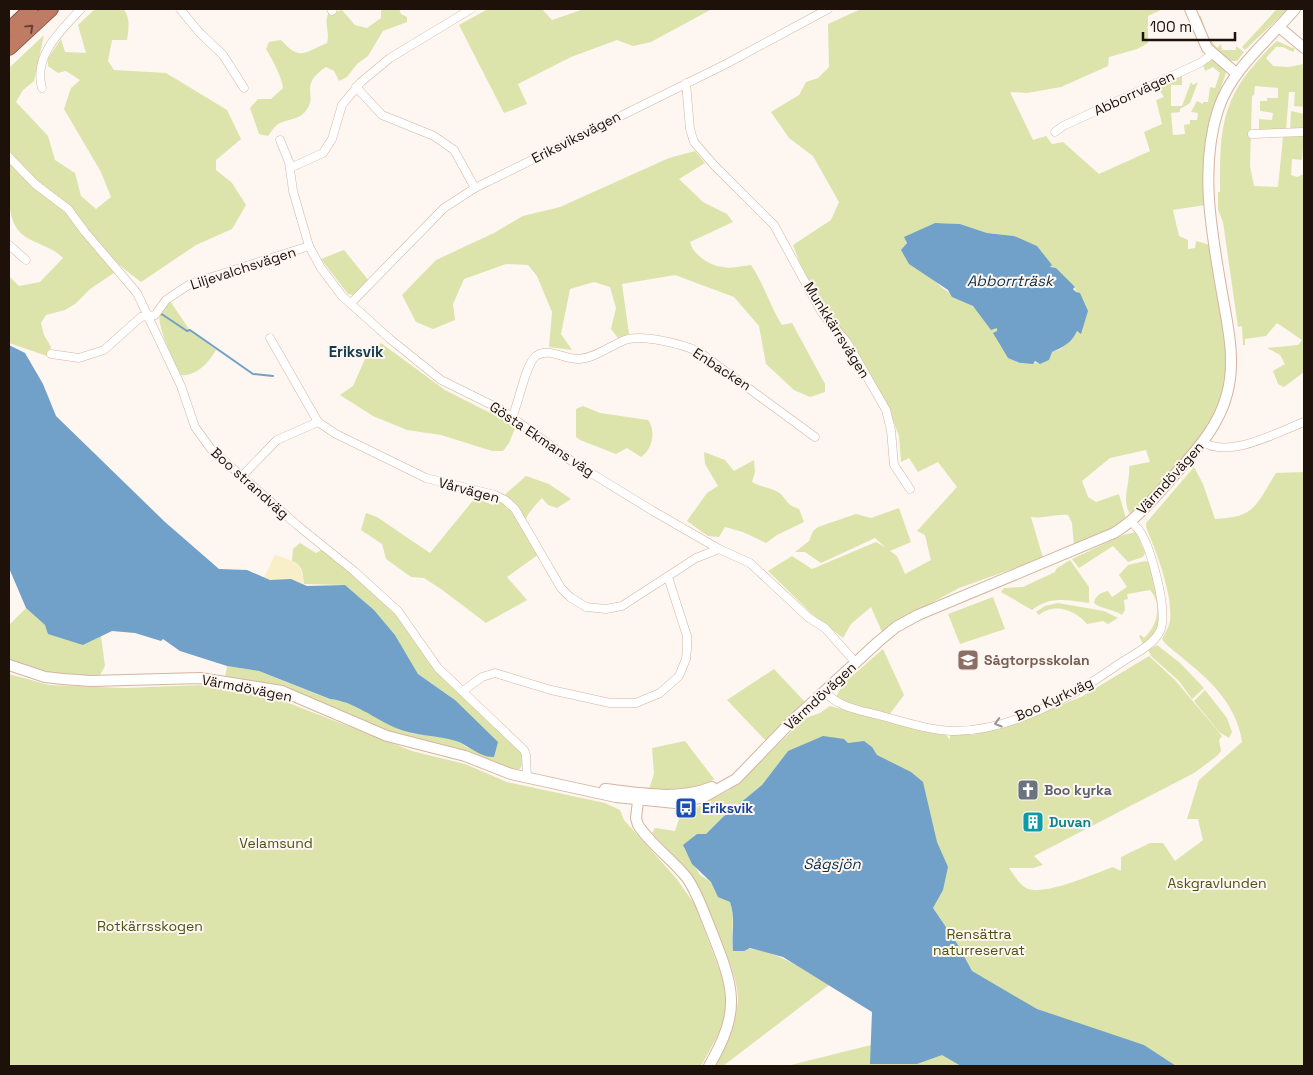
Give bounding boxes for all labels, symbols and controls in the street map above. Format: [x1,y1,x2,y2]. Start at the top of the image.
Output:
scale bar [1143,10,1236,42]
text: 100 m [1150,17,1192,36]
one-way arrow [24,25,33,34]
street label: Abborrvägen [1091,66,1177,120]
street label: Eriksviksvägen [528,107,624,167]
street label: Liljevalchsvägen [188,242,298,294]
water label: Abborrträsk [967,271,1055,290]
street label: Munkkärrsvägen [800,278,874,382]
district label: Eriksvik [329,342,384,361]
street label: Enbacken [690,344,754,394]
street label: Gösta Ekmans väg [486,397,598,481]
street label: Värmdövägen [1133,438,1207,518]
street label: Boo strandväg [207,443,293,523]
street label: Vårvägen [436,473,502,507]
school or university icon: Sågtorpsskolan [956,648,980,672]
place label: Sågtorpsskolan [984,651,1090,669]
street label: Värmdövägen [780,658,860,734]
street label: Värmdövägen [200,670,294,706]
street label: Boo Kyrkväg [1012,673,1096,725]
one-way arrow [995,718,1003,728]
church icon: Boo kyrka [1016,778,1040,802]
place label: Boo kyrka [1044,781,1112,799]
bus stop icon: Eriksvik [674,796,698,820]
place label: Eriksvik [702,799,753,817]
building icon: Duvan [1021,810,1045,834]
place label: Duvan [1049,813,1091,831]
park label: Velamsund [239,834,313,852]
water label: Sågsjön [803,854,861,873]
park label: Askgravlunden [1167,874,1267,892]
park label: Rotkärrsskogen [97,917,203,935]
park label: Rensättra naturreservat [933,925,1025,959]

